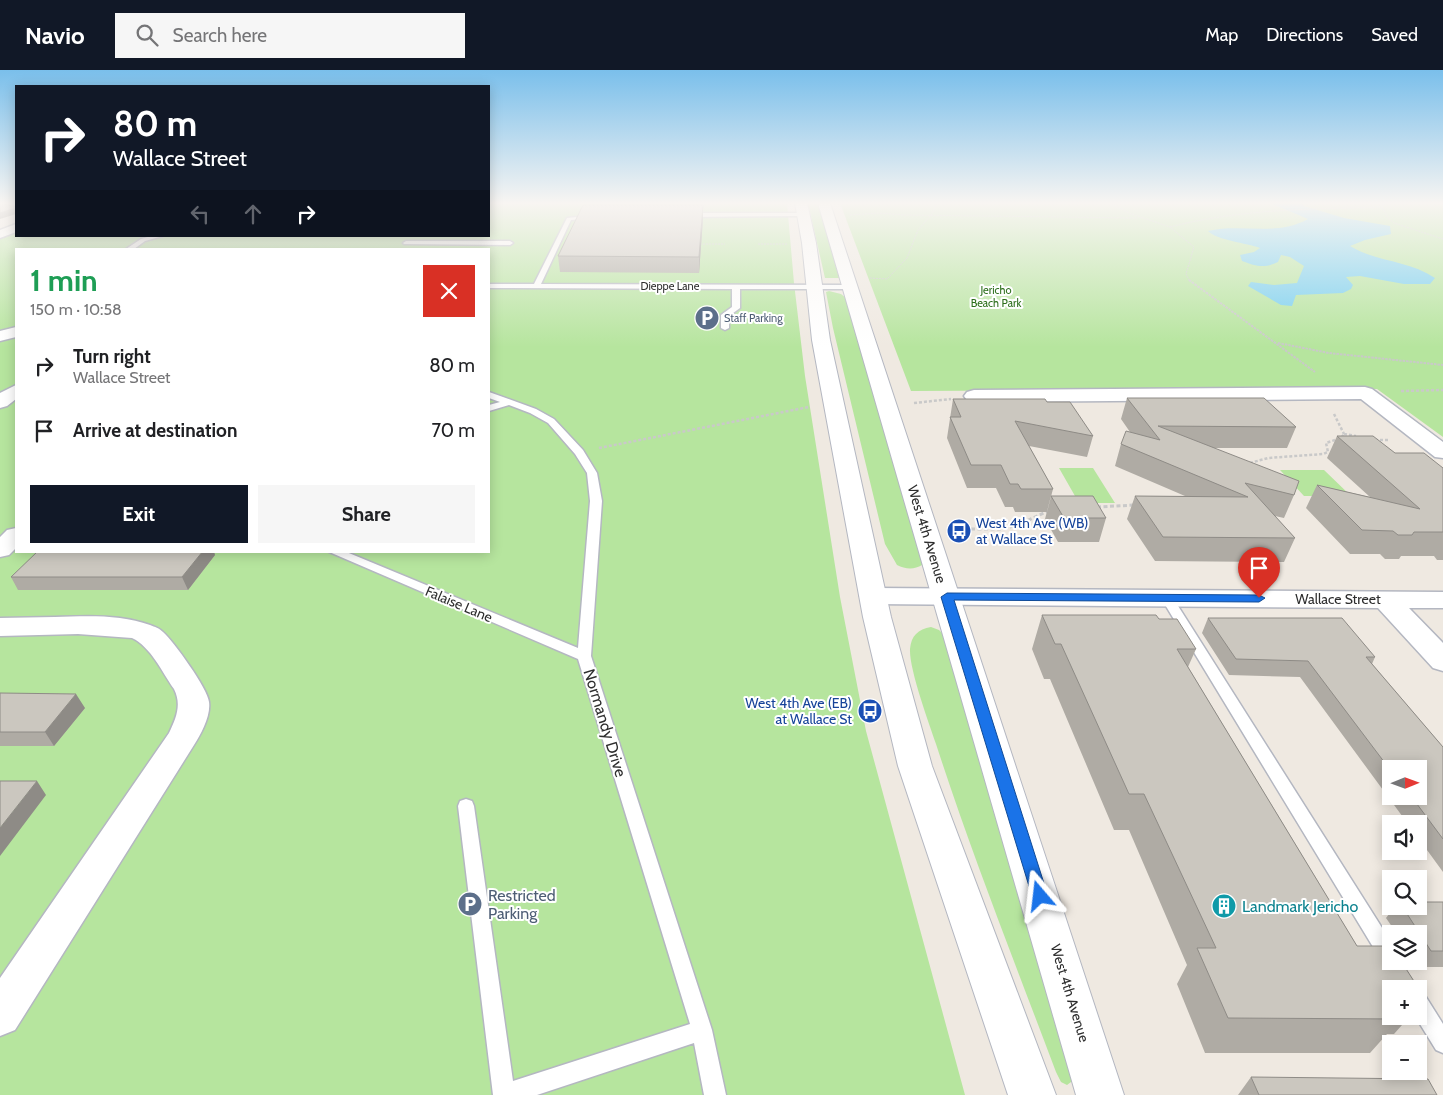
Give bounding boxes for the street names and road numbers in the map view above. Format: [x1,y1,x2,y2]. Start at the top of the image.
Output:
street label: Dieppe Lane [641,279,700,293]
street label: West 4th Avenue [904,483,950,585]
street label: Falaise Lane [423,582,495,626]
street label: Wallace Street [1295,590,1381,608]
street label: Normandy Drive [580,667,630,779]
street label: West 4th Avenue [1047,942,1093,1044]

